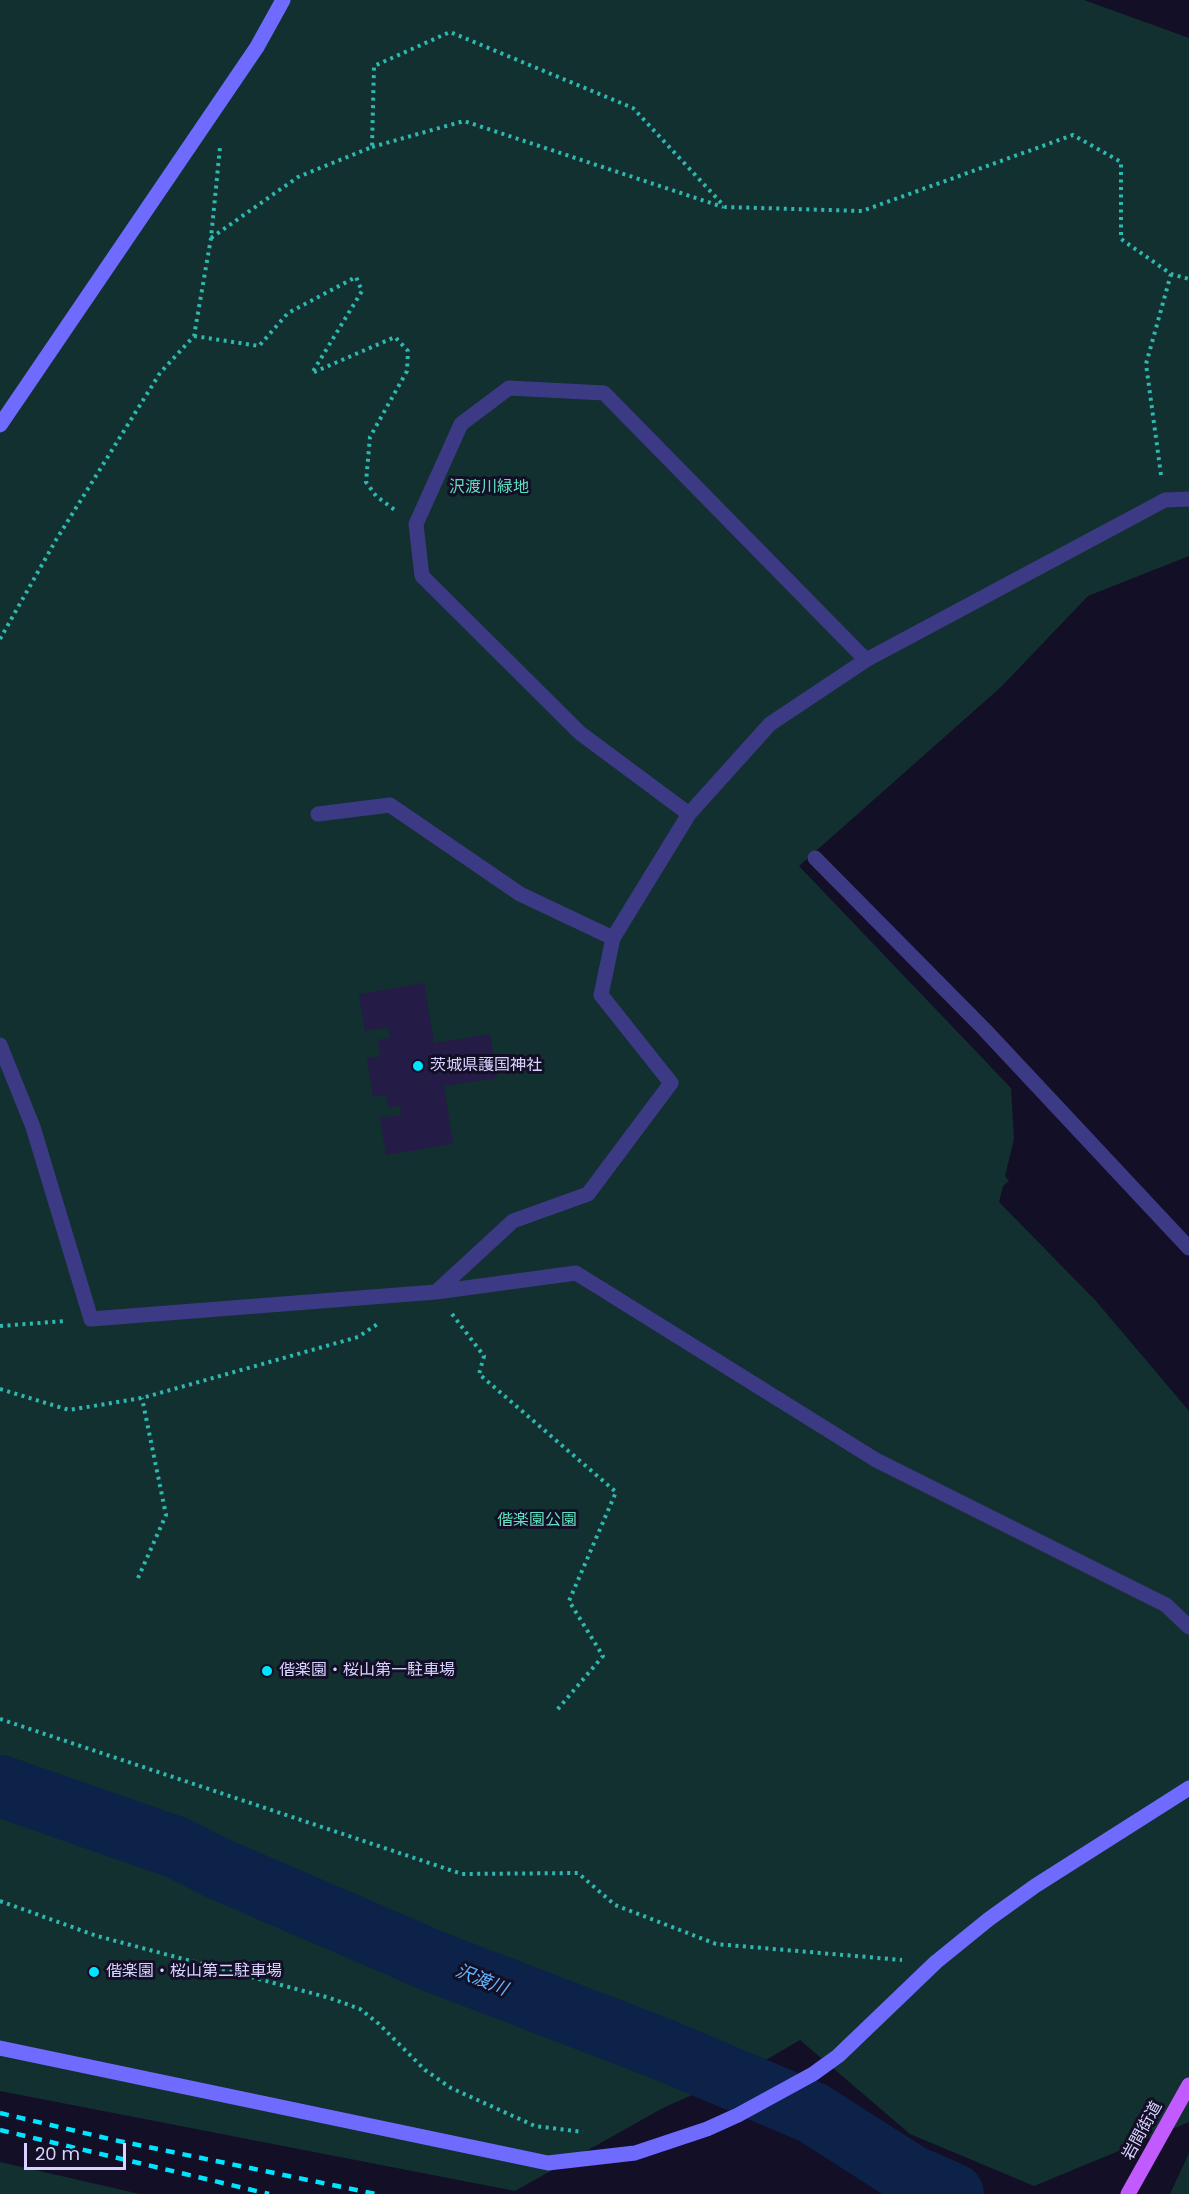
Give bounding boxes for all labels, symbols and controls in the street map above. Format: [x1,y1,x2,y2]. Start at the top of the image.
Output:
park label: 沢渡川緑地 [449,478,529,498]
place label: 茨城県護国神社 [430,1056,542,1076]
marker: 茨城県護国神社 [411,1059,425,1073]
park label: 偕楽園公園 [497,1511,577,1531]
place label: 偕楽園・桜山第一駐車場 [279,1661,455,1681]
marker: 偕楽園・桜山第一駐車場 [260,1664,274,1678]
water label: 沢渡川 [452,1961,510,2001]
place label: 偕楽園・桜山第二駐車場 [106,1962,282,1982]
marker: 偕楽園・桜山第二駐車場 [87,1965,101,1979]
street label: 岩間街道 [1119,2098,1167,2164]
scale bar [27,2131,129,2169]
text: 20 m [35,2141,80,2166]

